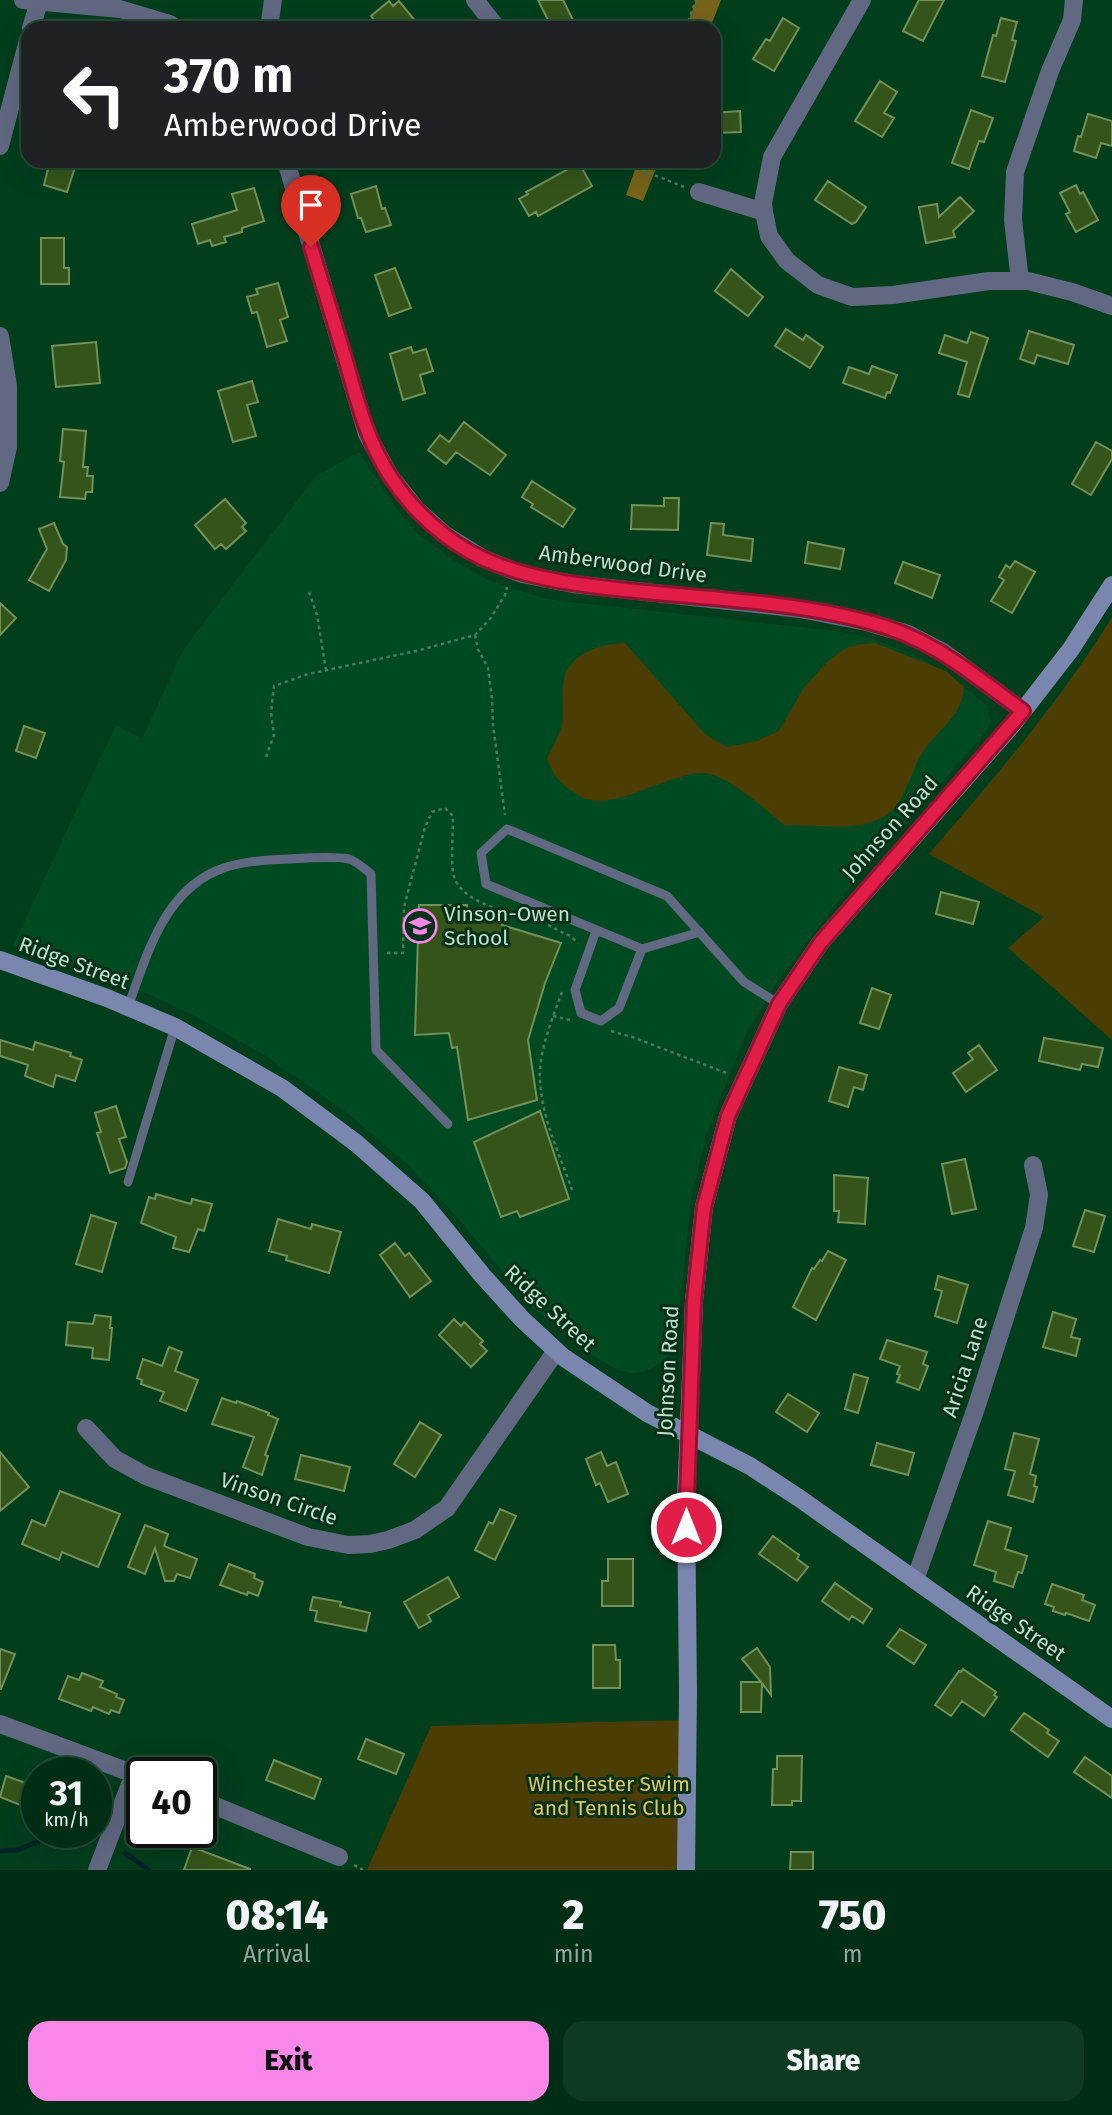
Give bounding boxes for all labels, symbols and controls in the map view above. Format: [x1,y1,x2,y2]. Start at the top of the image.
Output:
text: 370 m [164,46,293,105]
icon: left [49,49,140,140]
text: Amberwood Drive [164,106,422,144]
pin [281,175,341,247]
icon: arrive [292,186,330,224]
street label: Amberwood Drive [538,539,708,589]
street label: Johnson Road [836,770,944,886]
place label: Vinson-Owen School [444,901,570,951]
school or university icon: Vinson-Owen School [401,907,439,945]
street label: Ridge Street [15,931,133,995]
street label: Ridge Street [499,1259,601,1357]
street label: Johnson Road [652,1305,684,1437]
street label: Aricia Lane [936,1313,994,1421]
street label: Vinson Circle [217,1467,341,1531]
position arrow [649,1490,723,1564]
street label: Ridge Street [961,1579,1071,1667]
speed limit sign: 40 [126,1757,217,1848]
park label: Winchester Swim and Tennis Club [528,1771,690,1821]
text: 31 [50,1772,83,1814]
text: km/h [44,1809,89,1831]
text: 08:14 [226,1890,328,1940]
text: 2 [563,1890,585,1940]
text: 750 [819,1890,886,1940]
text: Arrival [243,1940,311,1968]
text: min [554,1940,593,1968]
text: m [843,1940,863,1968]
button: Exit [28,2021,549,2101]
button: Share [563,2021,1084,2101]

